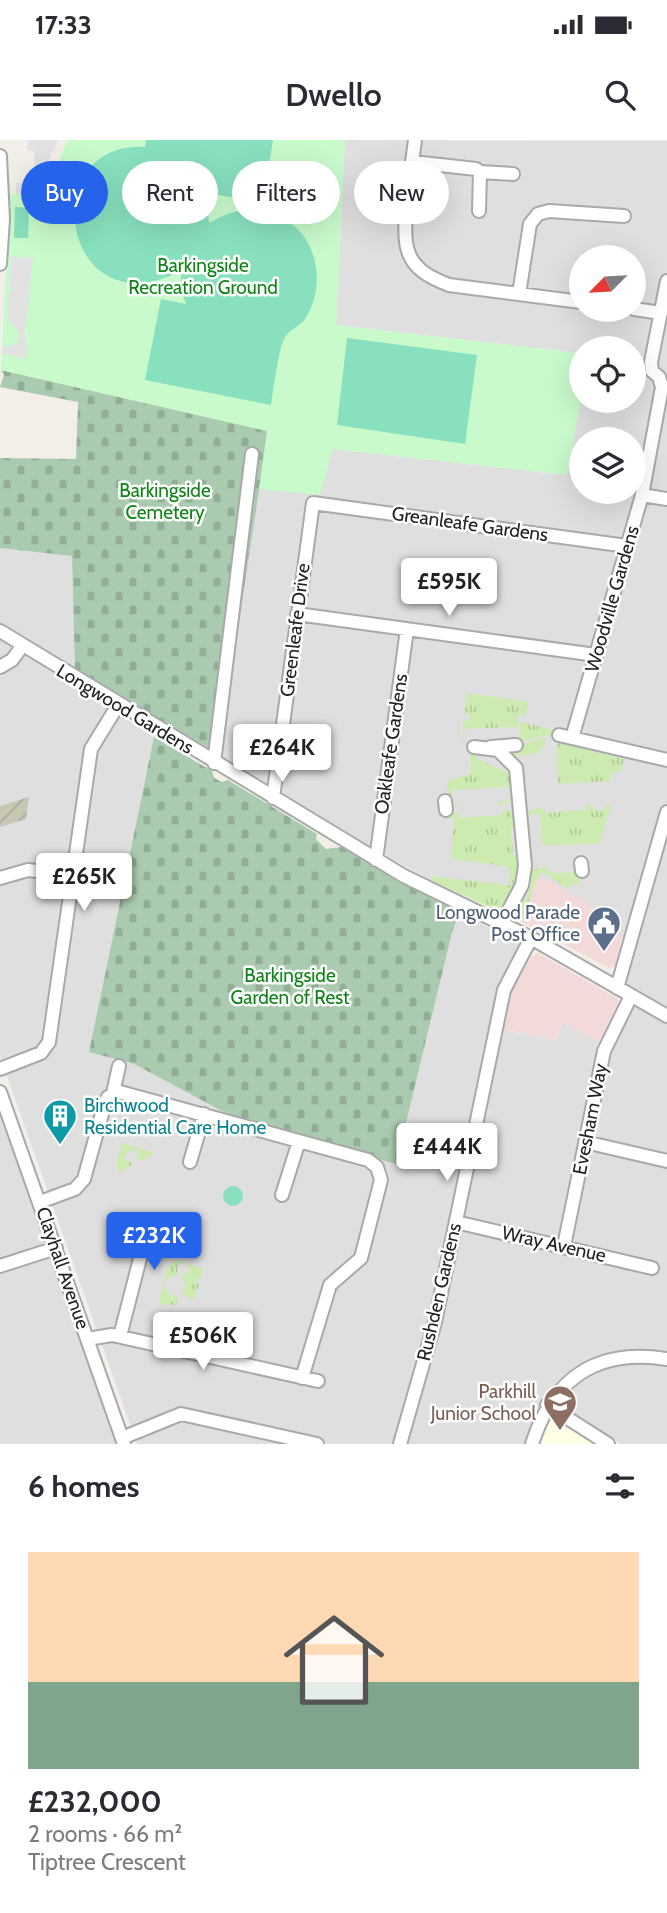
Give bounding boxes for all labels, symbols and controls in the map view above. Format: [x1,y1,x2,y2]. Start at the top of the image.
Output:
text: 17:33 [35,9,92,41]
text: Dwello [285,75,382,114]
icon: menu [28,76,66,114]
icon: search [601,76,639,114]
chip: Buy [21,161,108,224]
chip: Rent [122,161,218,224]
chip: Filters [232,161,340,224]
chip: New [354,161,449,224]
north arrow [569,245,646,322]
map controls [569,245,646,504]
park label: Barkingside Recreation Ground [128,254,278,299]
button: locate [569,336,646,413]
button: layers [569,427,646,504]
park label: Barkingside Cemetery [119,479,211,524]
street label: Greanleafe Gardens [390,502,550,546]
street label: Woodville Gardens [580,523,644,675]
pin: £595K [400,559,498,618]
street label: Greenleafe Drive [275,562,315,698]
text: £595K [417,567,481,595]
street label: Longwood Gardens [52,659,198,759]
street label: Oakleafe Gardens [370,672,412,816]
pin: £264K [233,724,331,784]
text: £264K [249,733,315,761]
pin: £265K [35,854,133,913]
text: £265K [52,862,116,890]
place label: Longwood Parade Post Office [436,901,580,946]
public building icon: Longwood Parade Post Office [585,904,623,953]
park label: Barkingside Garden of Rest [231,964,350,1009]
street label: Evesham Way [568,1061,612,1177]
place label: Birchwood Residential Care Home [84,1094,267,1139]
building icon: Birchwood Residential Care Home [41,1097,79,1146]
pin: £444K [398,1124,496,1183]
text: £444K [412,1132,482,1160]
street label: Clayhall Avenue [31,1204,95,1332]
pin: £232K [105,1212,203,1272]
text: £232K [122,1221,186,1249]
street label: Rushden Gardens [412,1221,466,1363]
street label: Wray Avenue [500,1221,609,1267]
pin: £506K [154,1312,252,1372]
text: £506K [169,1321,237,1349]
place label: Parkhill Junior School [430,1380,537,1425]
school or university icon: Parkhill Junior School [541,1383,579,1432]
icon: filters [601,1467,639,1505]
text: 6 homes [28,1468,139,1505]
icon: home [271,1597,397,1723]
text: £232,000 [28,1783,162,1820]
text: 2 rooms · 66 m² [28,1820,182,1848]
text: Tiptree Crescent [28,1848,186,1876]

